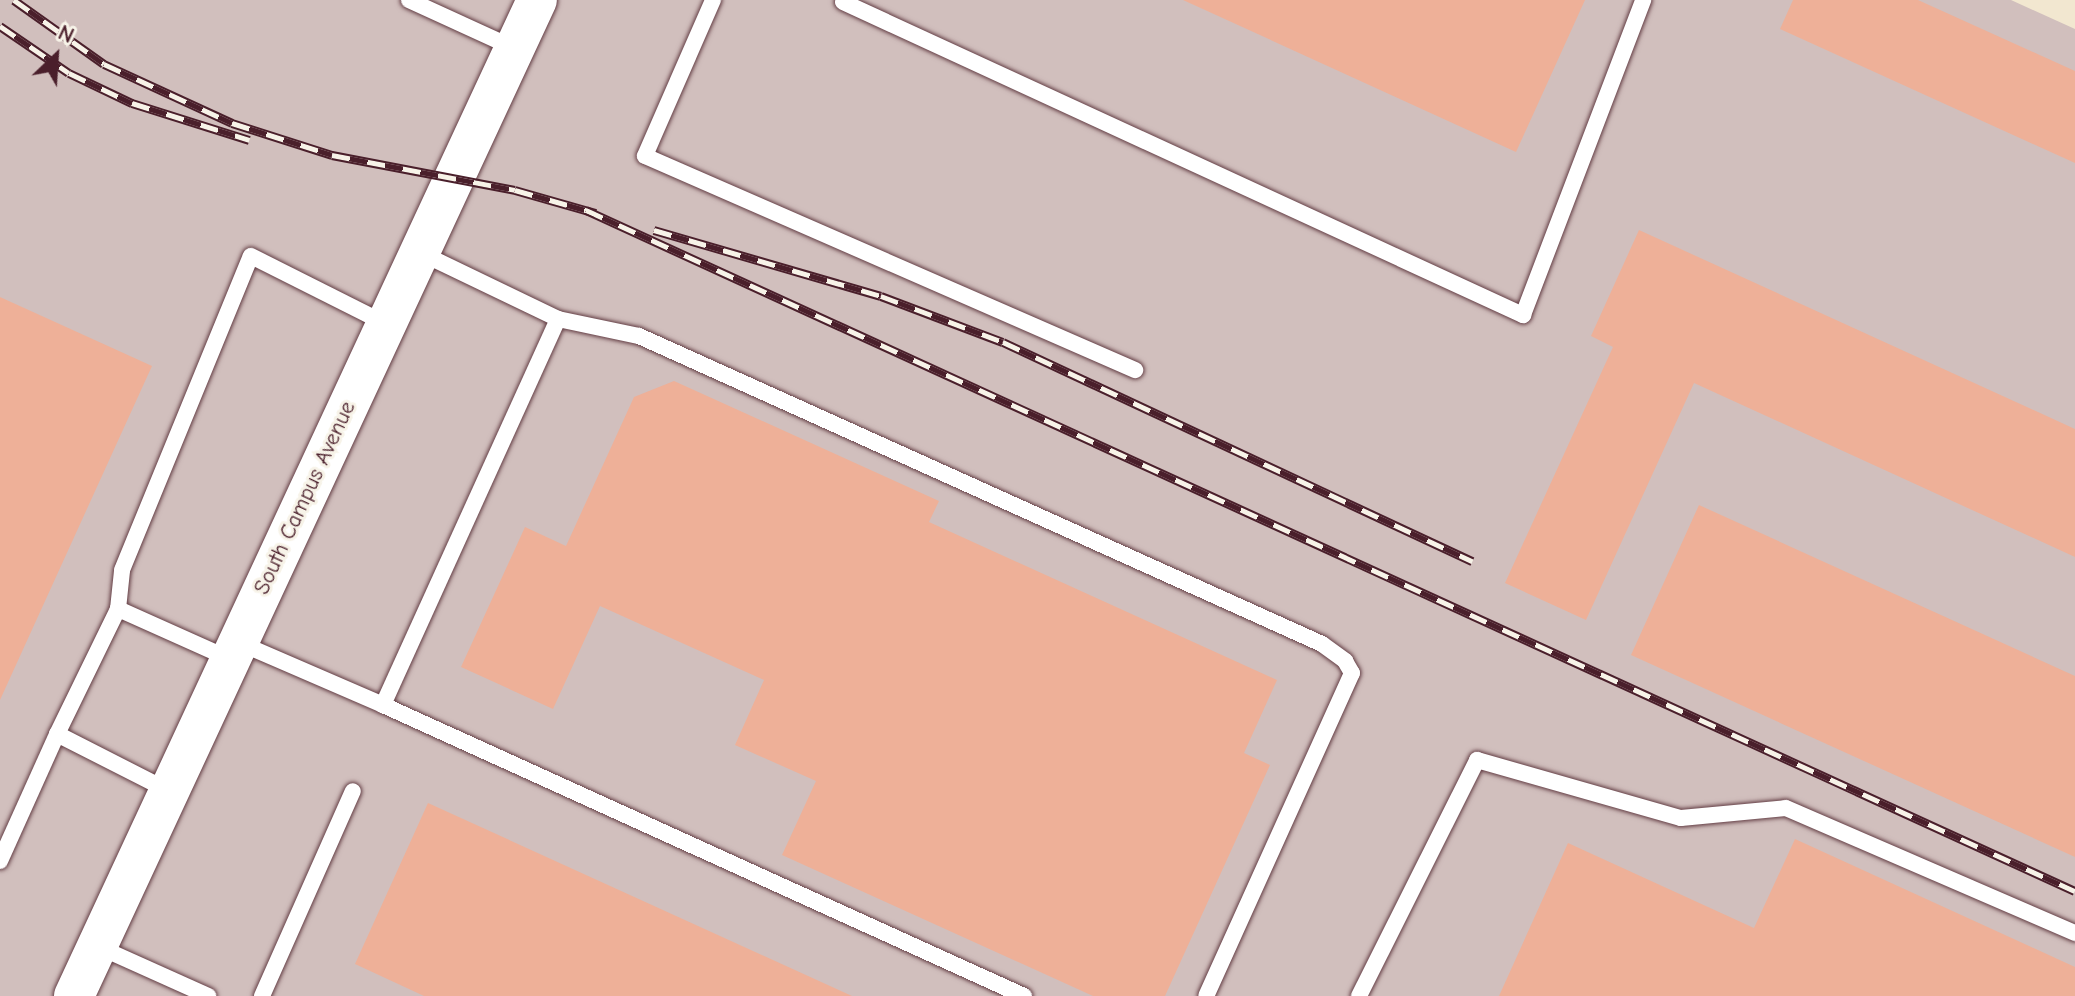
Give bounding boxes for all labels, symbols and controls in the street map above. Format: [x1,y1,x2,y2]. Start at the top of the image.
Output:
north arrow [16,16,96,96]
text: N [54,19,78,49]
street label: South Campus Avenue [249,397,361,599]

